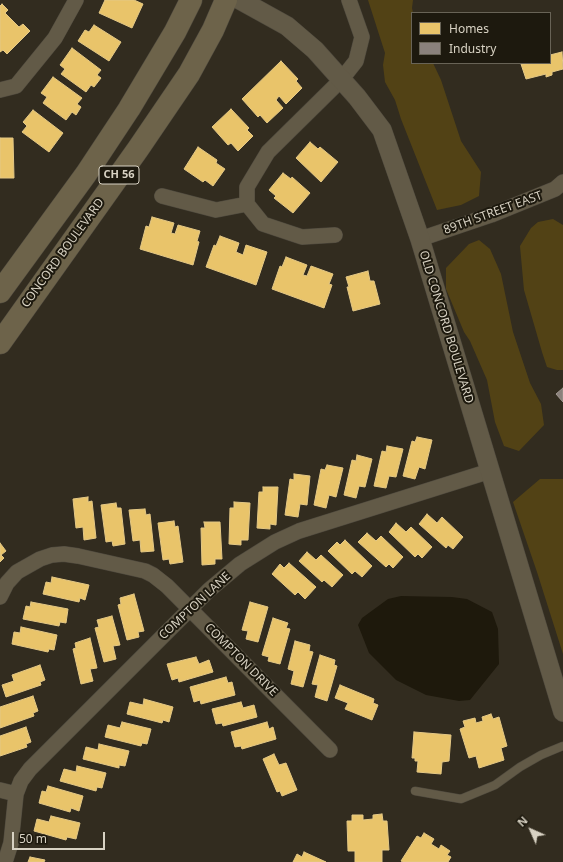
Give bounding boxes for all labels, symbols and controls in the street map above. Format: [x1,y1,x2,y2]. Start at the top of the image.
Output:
legend [411,12,551,64]
text: Homes [449,20,489,37]
text: Industry [449,40,496,57]
road number: CH 56 [99,166,139,184]
street label: 89TH STREET EAST [442,188,544,238]
street label: CONCORD BOULEVARD [19,196,107,310]
street label: OLD CONCORD BOULEVARD [416,249,476,405]
street label: COMPTON LANE [156,569,234,643]
street label: COMPTON DRIVE [202,621,280,699]
north arrow [511,810,551,850]
text: N [514,813,531,830]
scale bar [14,824,107,850]
text: 50 m [19,830,47,847]

